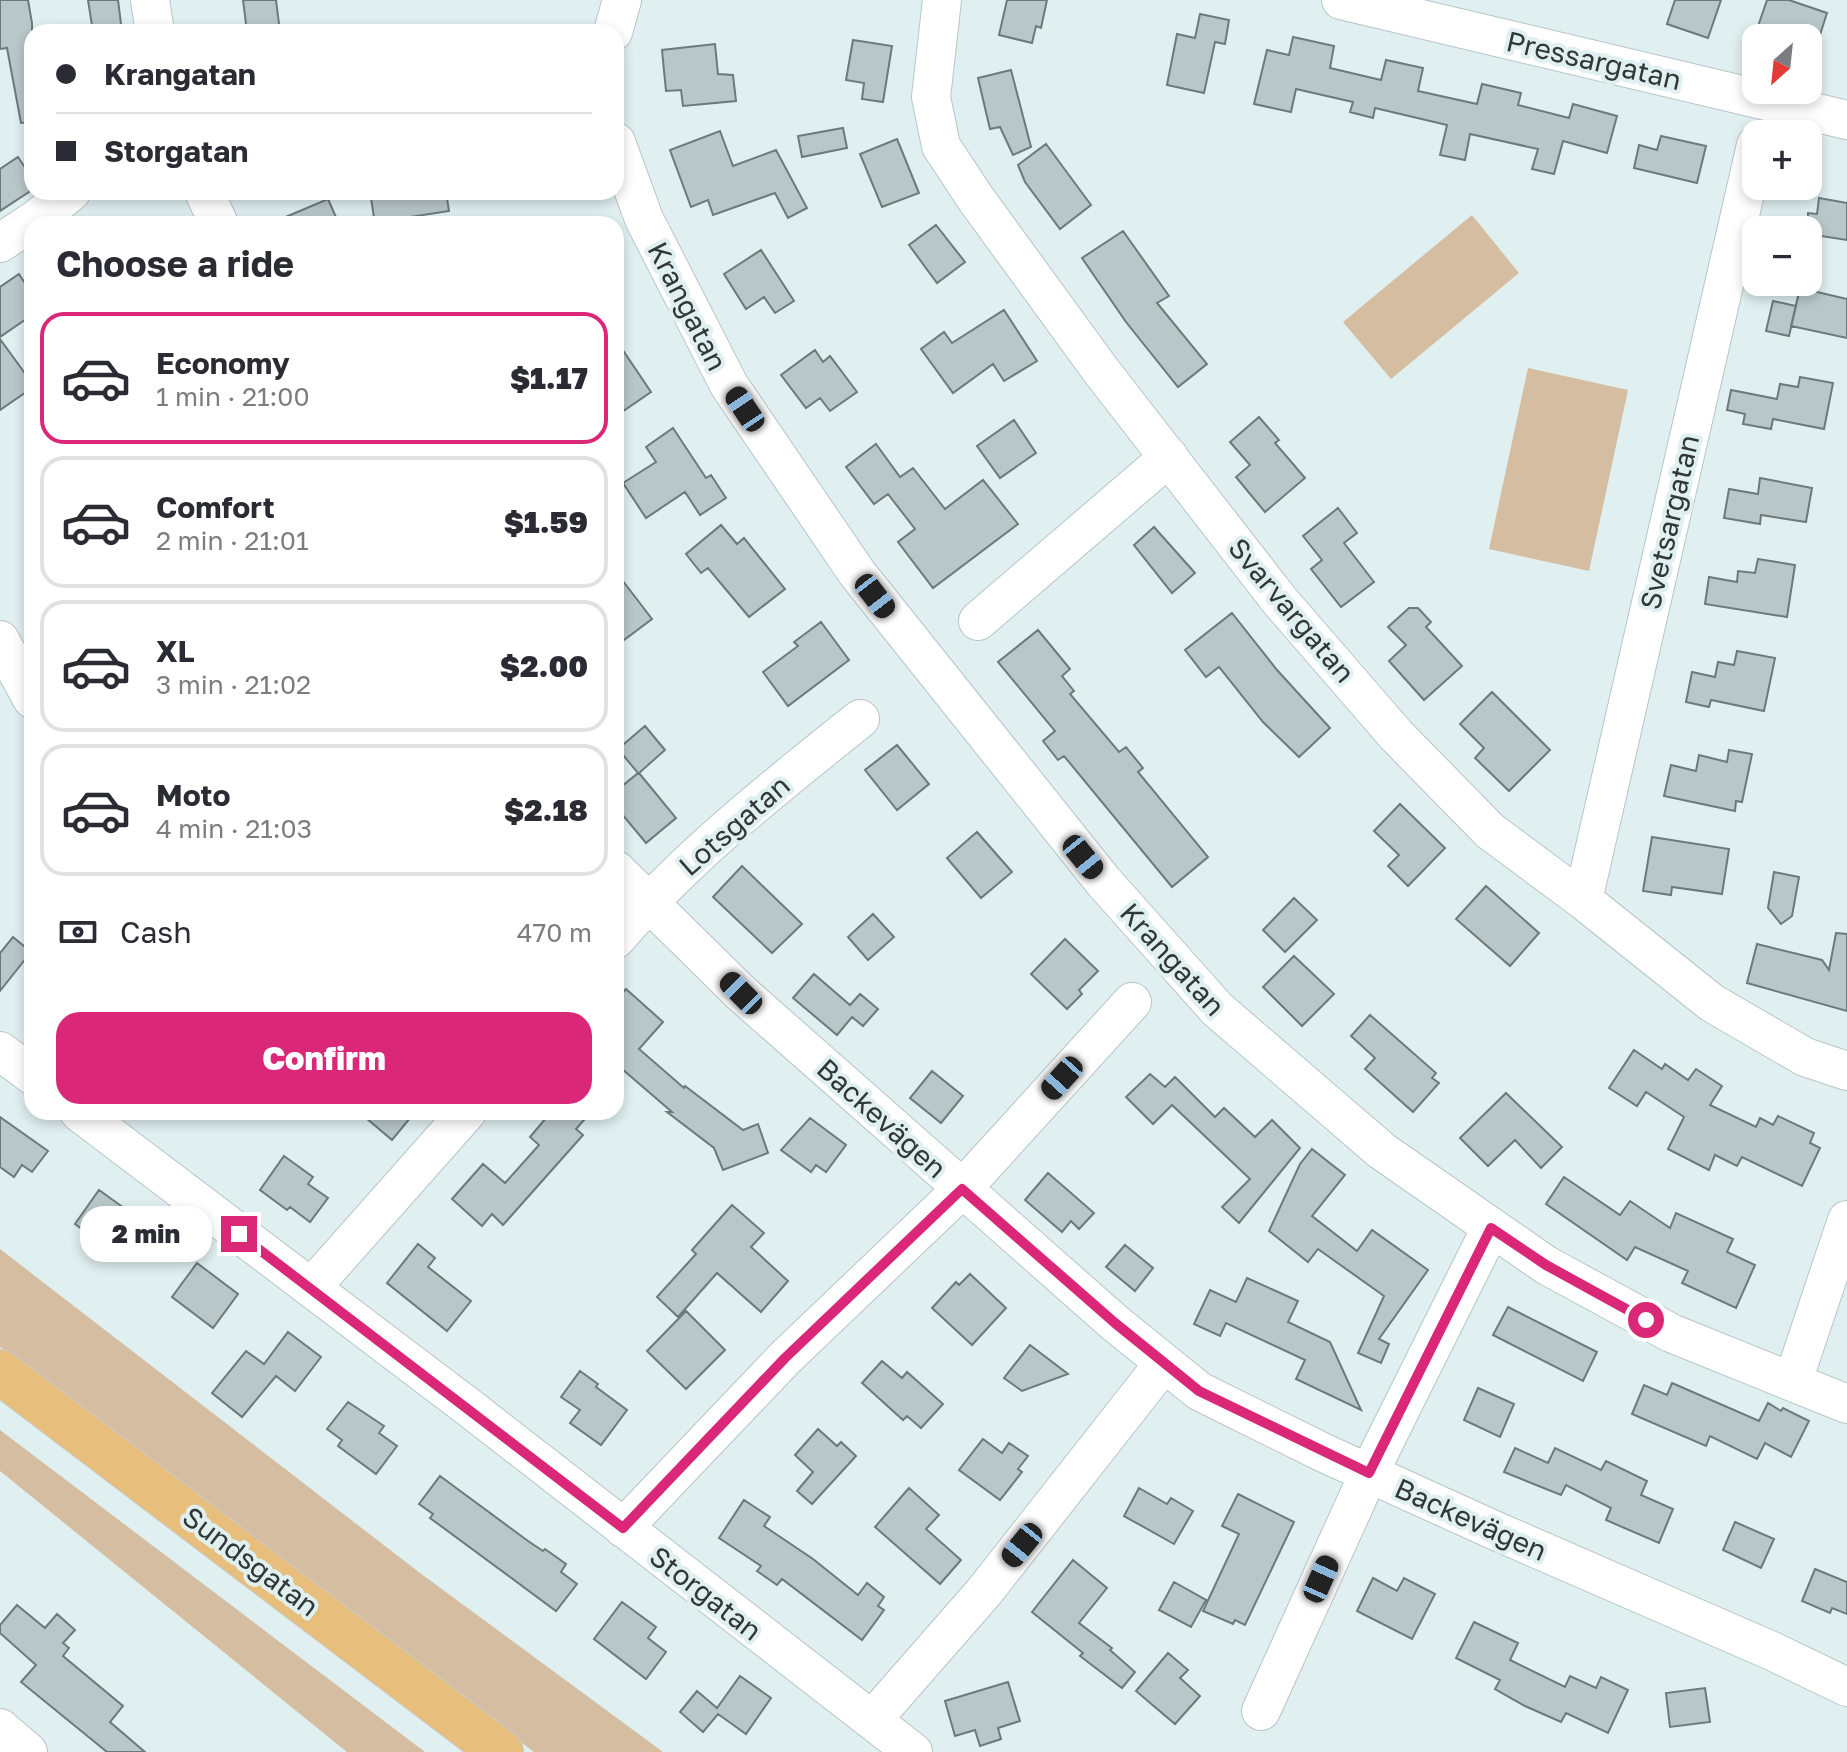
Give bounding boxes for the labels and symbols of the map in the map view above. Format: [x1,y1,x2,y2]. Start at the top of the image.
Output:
street label: Pressargatan [1503,24,1685,96]
north arrow [1742,24,1822,104]
street label: Krangatan [642,236,734,376]
car [722,382,768,436]
street label: Svetsargatan [1633,431,1705,613]
street label: Svarvargatan [1222,531,1362,689]
car [851,570,899,622]
street label: Lotsgatan [672,768,796,882]
car [1059,831,1107,883]
street label: Krangatan [1114,896,1232,1022]
car [716,968,766,1018]
street label: Backevägen [811,1051,953,1185]
car [1037,1052,1087,1104]
callout: 2 min [79,1206,211,1262]
route end [221,1216,257,1252]
route start [1628,1302,1664,1338]
street label: Backevägen [1390,1471,1552,1567]
street label: Sundsgatan [177,1499,325,1623]
car [998,1519,1046,1571]
street label: Storgatan [643,1539,769,1647]
car [1300,1552,1342,1606]

